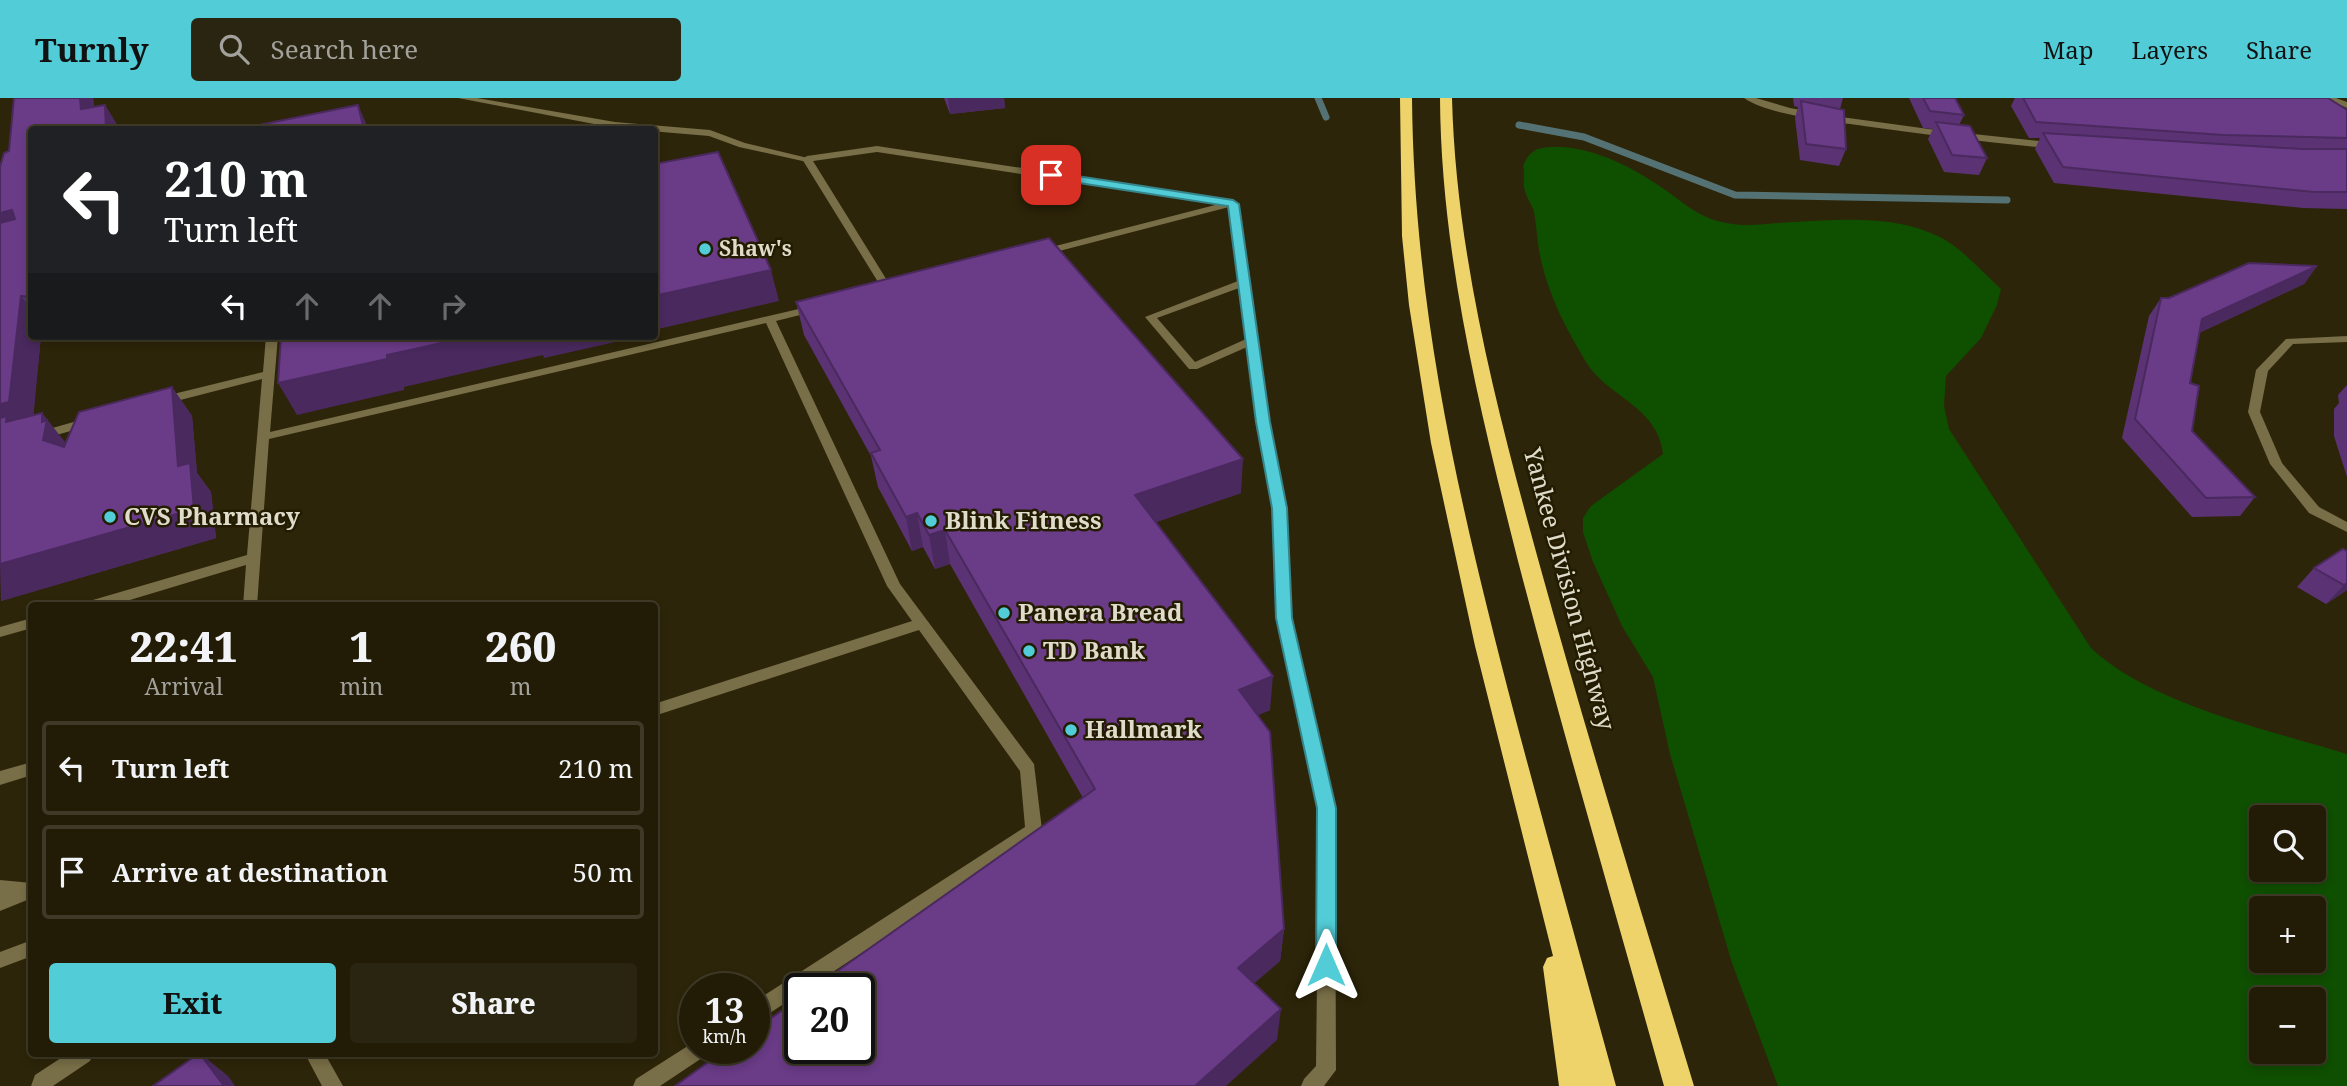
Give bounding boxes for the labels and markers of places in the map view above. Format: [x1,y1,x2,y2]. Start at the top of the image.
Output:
pin [1021,145,1081,205]
place label: Shaw's [719,234,792,262]
marker: Shaw's [697,241,713,257]
place label: CVS Pharmacy [124,499,300,532]
place label: Blink Fitness [945,503,1101,536]
marker: CVS Pharmacy [102,509,118,525]
marker: Blink Fitness [923,513,939,529]
place label: Panera Bread [1018,595,1183,628]
marker: Panera Bread [996,605,1012,621]
place label: TD Bank [1043,633,1146,666]
marker: TD Bank [1021,643,1037,659]
place label: Hallmark [1085,712,1203,745]
marker: Hallmark [1063,722,1079,738]

